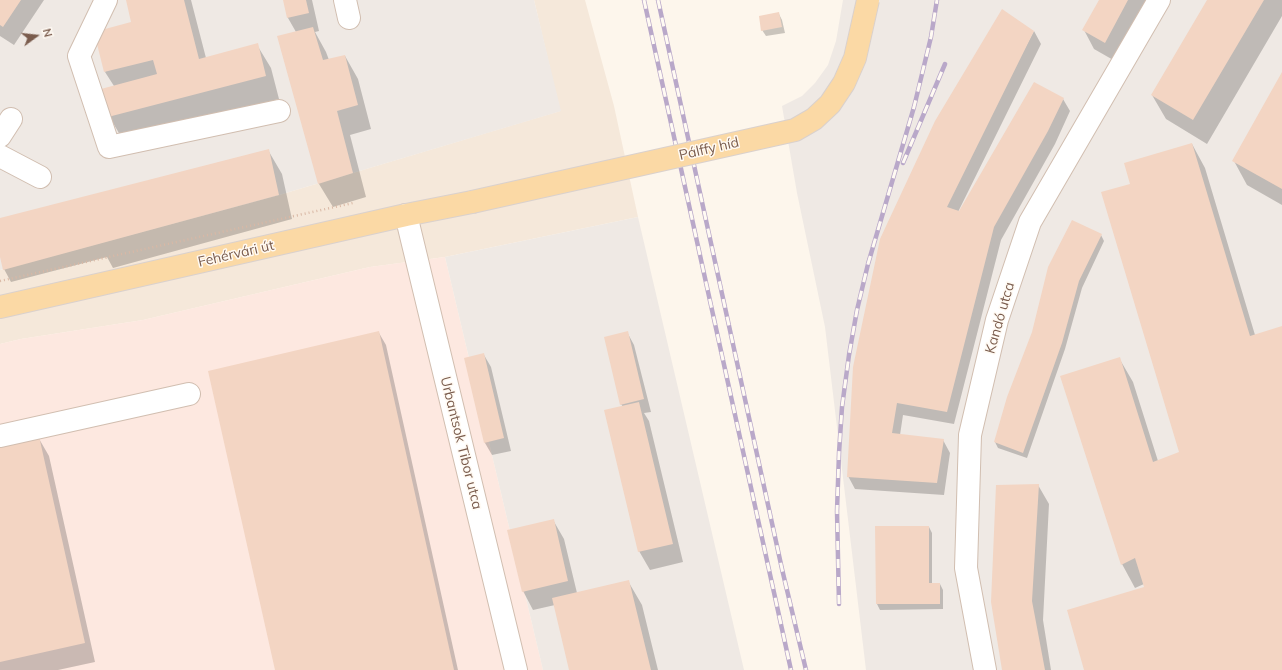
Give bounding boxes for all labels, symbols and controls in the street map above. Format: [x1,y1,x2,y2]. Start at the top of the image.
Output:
north arrow [16,16,56,56]
text: N [40,27,55,39]
street label: Pálffy híd [677,134,741,164]
street label: Fehérvári út [196,237,276,271]
street label: Kandó utca [982,280,1018,356]
street label: Urbantsok Tibor utca [436,375,486,511]

